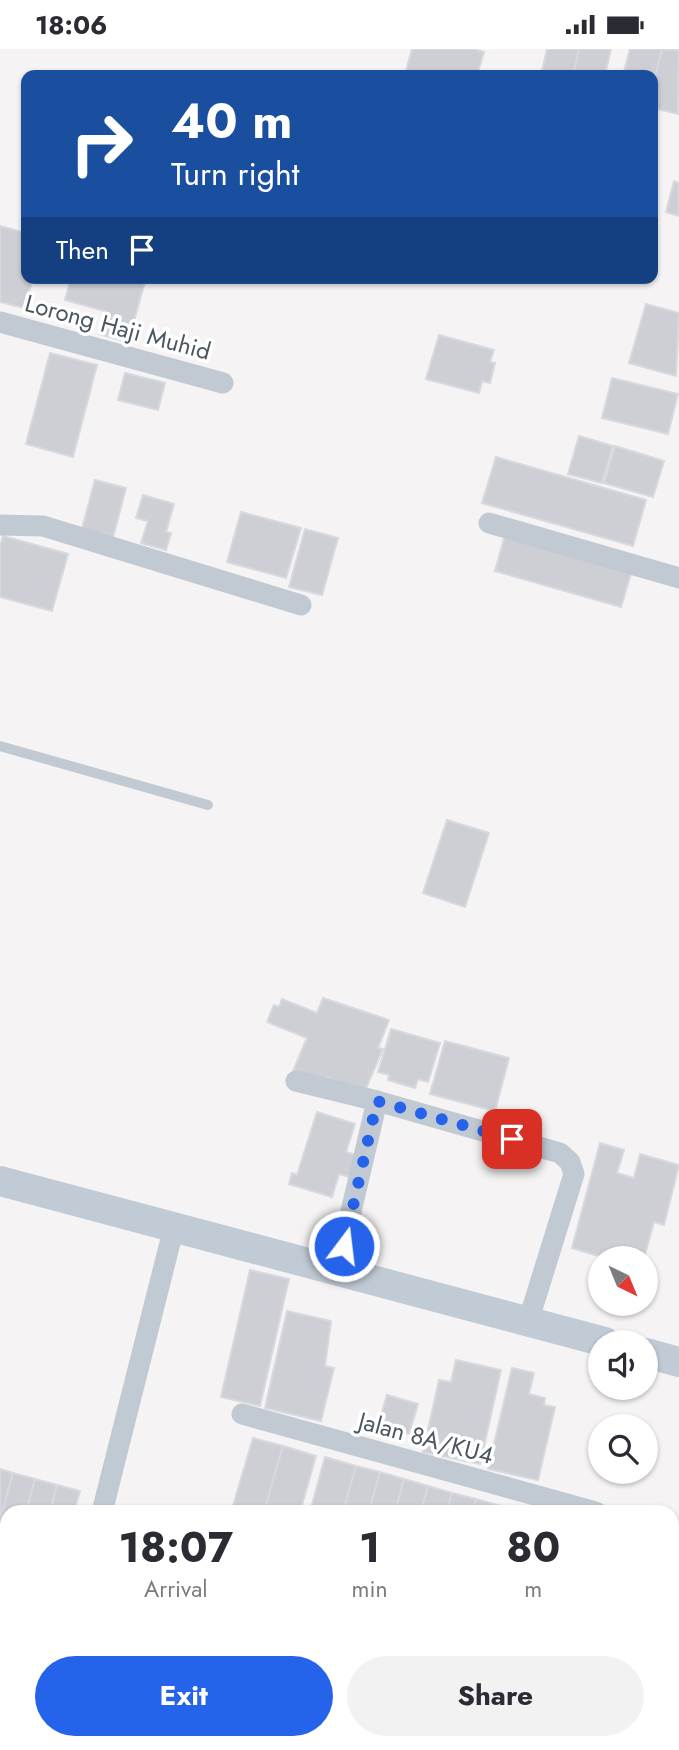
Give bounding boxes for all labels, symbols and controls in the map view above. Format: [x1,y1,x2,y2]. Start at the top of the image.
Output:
text: 18:06 [35,6,108,44]
text: 40 m [171,86,293,156]
icon: right [56,98,147,189]
text: Turn right [171,151,300,197]
text: Then [56,231,109,269]
icon: arrive [123,231,161,269]
street label: Lorong Haji Muhid [21,285,215,369]
pin [482,1109,542,1169]
icon: arrive [493,1120,531,1158]
position arrow [307,1209,381,1283]
north arrow [588,1246,658,1316]
map controls [588,1246,658,1484]
button: sound [588,1330,658,1400]
street label: Jalan 8A/KU4 [352,1402,497,1473]
button: search [588,1414,658,1484]
text: 18:07 [119,1517,233,1578]
text: 1 [359,1517,380,1578]
text: 80 [506,1517,560,1578]
text: Arrival [144,1572,208,1606]
text: min [352,1572,388,1606]
text: m [524,1572,542,1606]
button: Exit [35,1656,333,1736]
button: Share [347,1656,644,1736]

